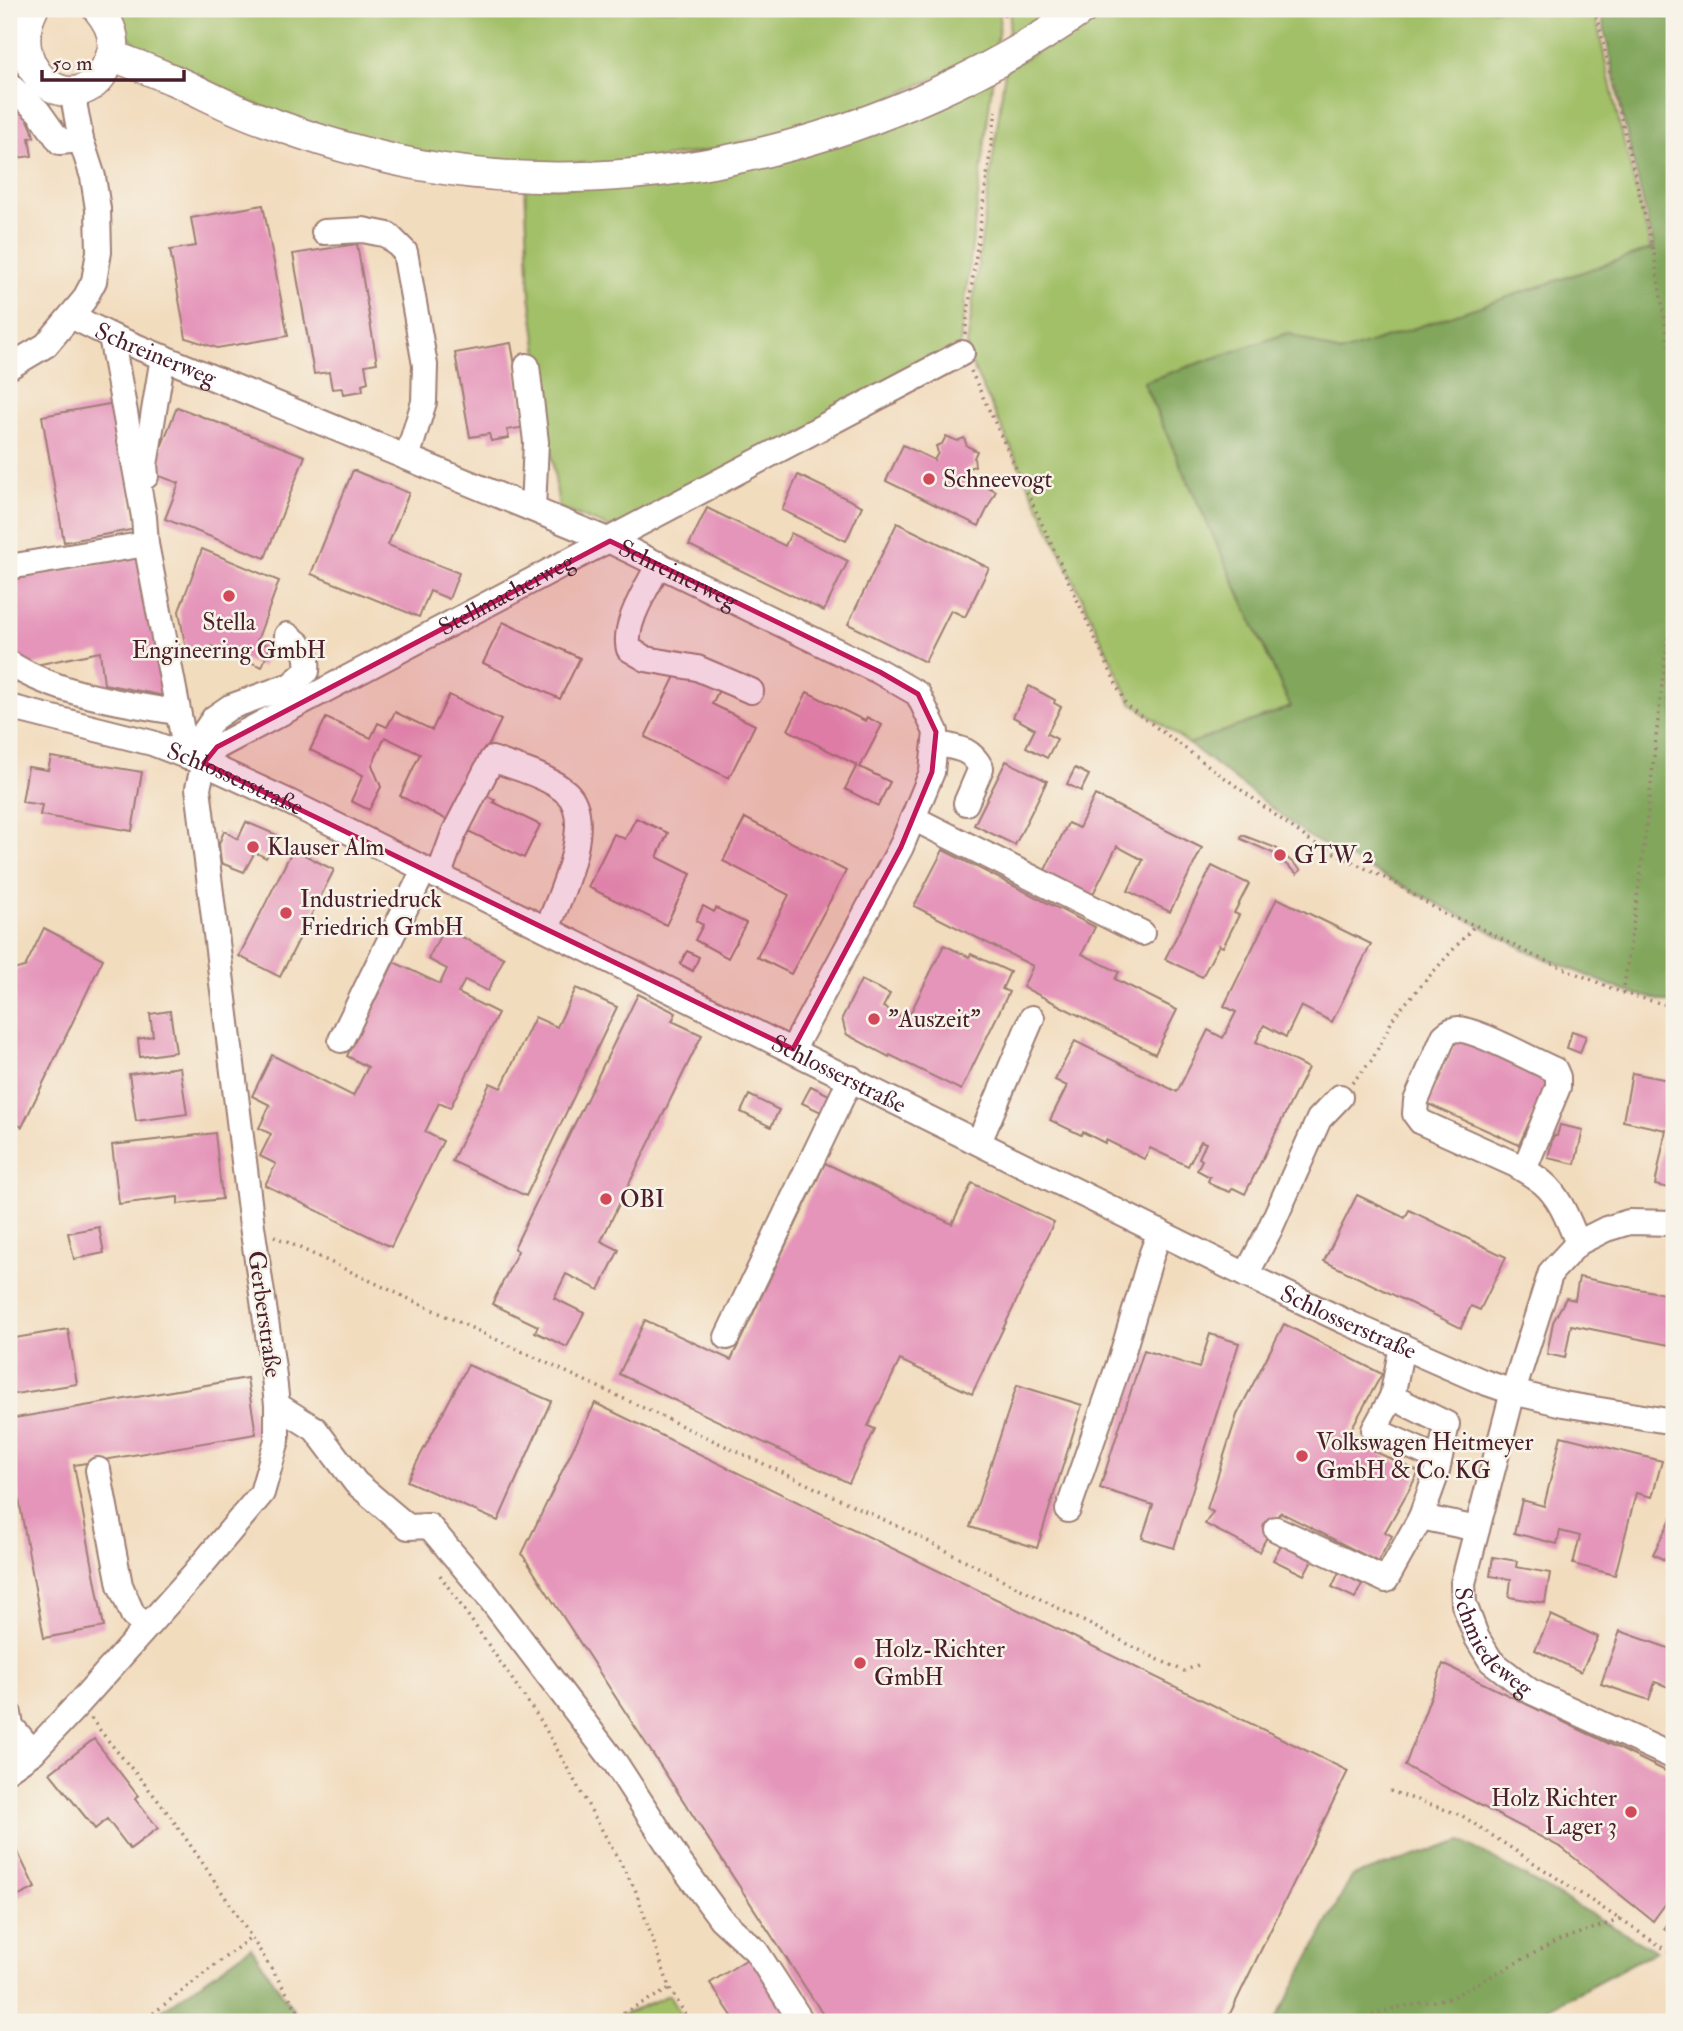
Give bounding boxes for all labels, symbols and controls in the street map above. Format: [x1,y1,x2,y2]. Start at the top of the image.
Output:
scale bar [42,38,184,82]
text: 50 m [52,50,93,77]
street label: Schreinerweg [89,315,222,394]
place label: Schneevogt [943,464,1053,495]
marker: Schneevogt [921,471,937,487]
street label: Schreinerweg [613,532,744,617]
street label: Stellmacherweg [433,545,581,643]
marker: Stella Engineering GmbH [221,588,237,604]
place label: Stella Engineering GmbH [132,607,326,666]
street label: Schlosserstraße [162,735,309,823]
place label: Klauser Alm [267,832,385,863]
marker: Klauser Alm [245,839,261,855]
place label: GTW 2 [1294,840,1374,871]
marker: GTW 2 [1272,847,1288,863]
place label: Industriedruck Friedrich GmbH [300,884,464,943]
marker: Industriedruck Friedrich GmbH [278,905,294,921]
place label: "Auszeit" [888,1004,981,1035]
marker: "Auszeit" [866,1011,882,1027]
street label: Schlosserstraße [766,1028,911,1121]
place label: OBI [620,1184,665,1215]
marker: OBI [598,1191,614,1207]
street label: Gerberstraße [240,1249,289,1379]
street label: Schlosserstraße [1275,1278,1421,1367]
place label: Volkswagen Heitmeyer GmbH & Co. KG [1316,1427,1533,1486]
marker: Volkswagen Heitmeyer GmbH & Co. KG [1294,1448,1310,1464]
street label: Schmiedeweg [1447,1587,1540,1704]
place label: Holz-Richter GmbH [874,1634,1005,1693]
marker: Holz-Richter GmbH [852,1655,868,1671]
place label: Holz Richter Lager 3 [1491,1783,1617,1842]
marker: Holz Richter Lager 3 [1623,1804,1639,1820]

